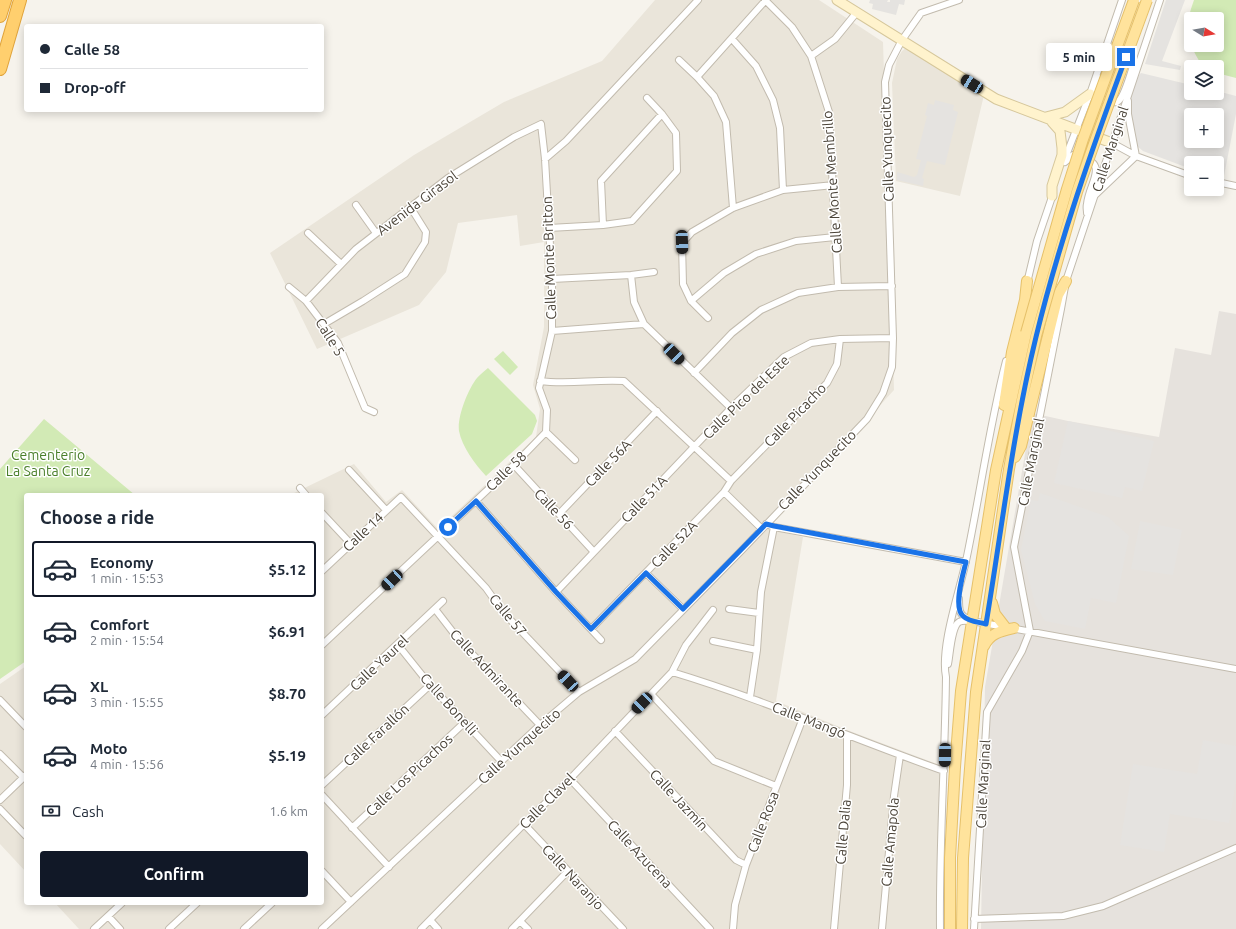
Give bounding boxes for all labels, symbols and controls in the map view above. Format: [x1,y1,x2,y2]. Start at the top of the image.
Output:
north arrow [1184,12,1224,52]
map controls [1184,12,1224,196]
text: Calle 58 [64,41,120,58]
callout: 5 min [1046,43,1112,71]
route end [1117,48,1135,66]
text: 5 min [1063,50,1095,64]
button: layers [1184,60,1224,100]
car [959,73,985,95]
text: Drop-off [64,79,126,96]
street label: Calle Yunquecito [877,96,897,202]
street label: Calle Marginal [1089,104,1131,194]
button: + [1184,108,1224,148]
street label: Calle Monte Membrillo [819,110,845,254]
button: − [1184,156,1224,196]
street label: Avenida Girasol [374,167,461,238]
street label: Calle Monte Britton [539,196,559,320]
car [676,230,688,254]
street label: Calle 5 [312,315,348,359]
car [661,341,687,367]
street label: Calle Pico del Este [700,352,792,442]
street label: Calle Picacho [761,380,829,450]
street label: Calle Marginal [1015,416,1047,507]
street label: Calle Yunquecito [775,427,859,513]
street label: Calle 56A [582,436,634,490]
park label: Cementerio La Santa Cruz [6,447,90,479]
street label: Calle 58 [483,448,530,494]
street label: Calle 51A [618,472,670,526]
street label: Calle 56 [531,485,577,533]
text: Choose a ride [40,507,154,527]
street label: Calle 14 [339,509,387,555]
street label: Calle 52A [648,517,700,571]
route start [439,518,457,536]
icon: car [42,551,78,587]
text: Economy [90,554,154,571]
text: $5.12 [268,561,306,578]
car [379,567,405,593]
text: 1 min · 15:53 [90,571,164,585]
street label: Calle 57 [486,591,530,639]
icon: car [42,613,78,649]
text: Comfort [90,616,149,633]
text: $6.91 [268,623,306,640]
street label: Calle Admirante [447,626,527,710]
street label: Calle Yaurel [347,632,412,694]
text: 2 min · 15:54 [90,633,164,647]
car [555,668,581,694]
street label: Calle Bonelli [417,670,481,738]
icon: car [42,675,78,711]
text: XL [90,678,108,695]
text: $8.70 [268,685,306,702]
car [629,690,655,716]
text: 3 min · 15:55 [90,695,164,709]
street label: Calle Mangó [770,699,848,741]
street label: Calle Farallón [340,700,412,770]
street label: Calle Yunquecito [475,705,563,787]
street label: Calle Los Picachos [362,731,456,819]
icon: car [42,737,78,773]
street label: Calle Marginal [973,739,993,829]
text: Moto [90,740,128,757]
car [939,743,951,767]
text: $5.19 [268,747,306,764]
text: 4 min · 15:56 [90,757,164,771]
street label: Calle Jazmín [647,766,711,834]
street label: Calle Clavel [516,770,578,832]
street label: Calle Rosa [744,789,782,855]
street label: Calle Amapola [878,797,902,887]
street label: Calle Dalia [832,799,854,865]
icon: cash [40,800,62,822]
text: Cash [72,803,104,820]
text: 1.6 km [269,804,308,818]
street label: Calle Azucena [604,817,676,891]
street label: Calle Naranjo [539,841,607,913]
button: Confirm [40,851,308,897]

